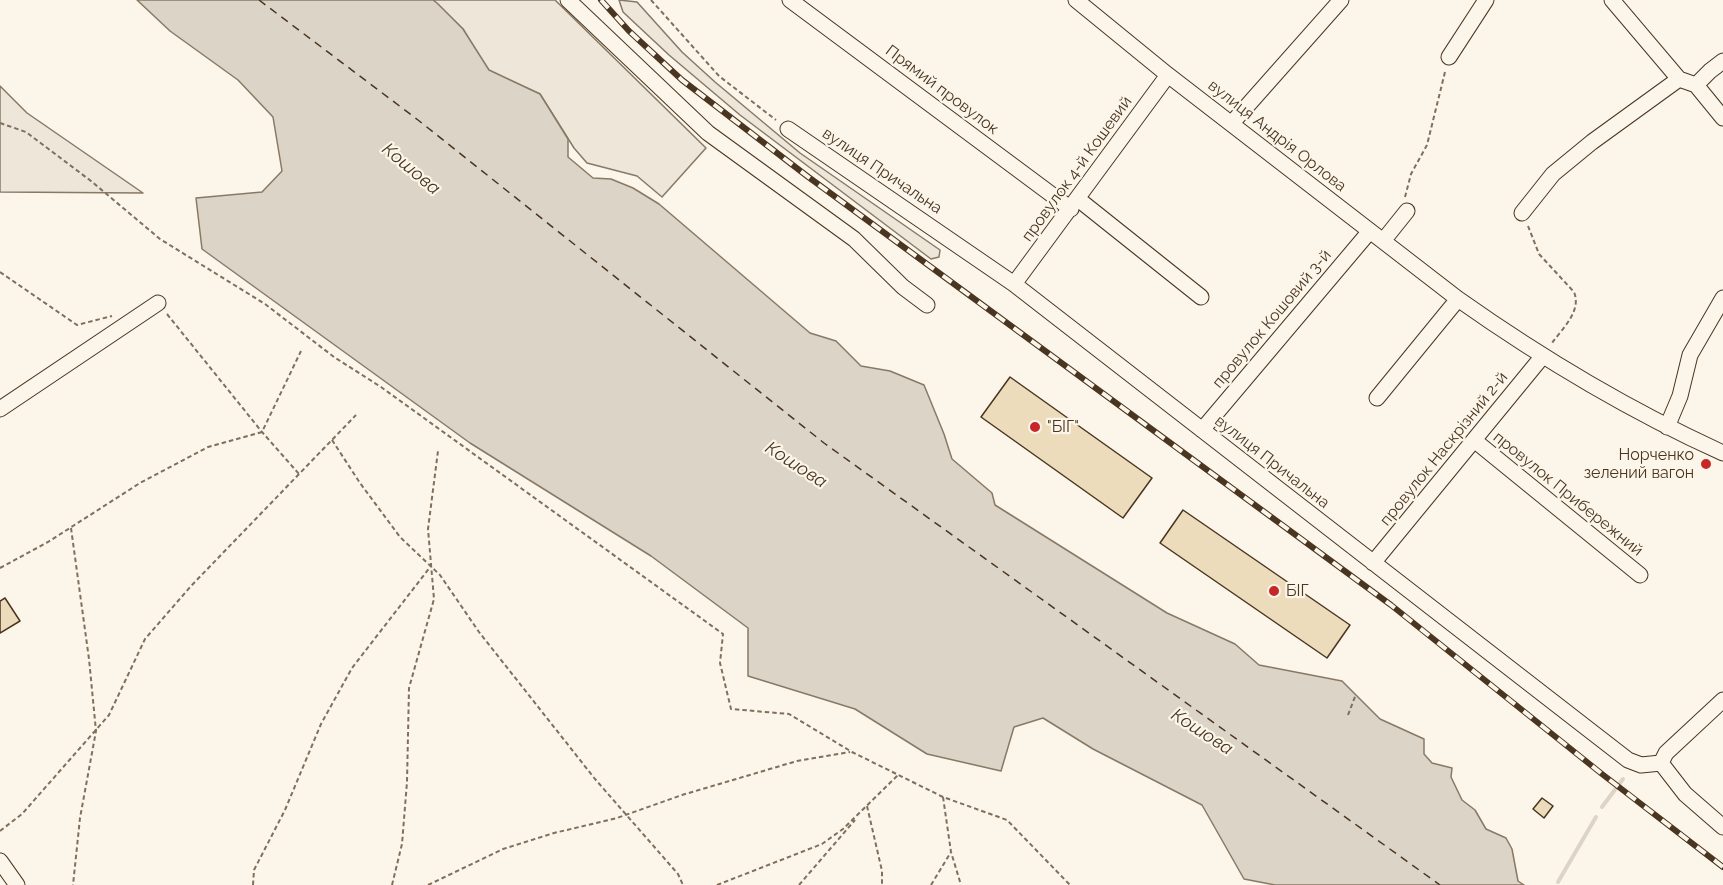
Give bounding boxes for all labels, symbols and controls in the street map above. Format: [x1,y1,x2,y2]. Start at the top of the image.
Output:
street label: Прямий провулок [882,41,1002,139]
street label: вулиця Андрія Орлова [1204,76,1350,196]
street label: провулок 4-й Кошевий [1018,93,1136,245]
street label: вулиця Причальна [819,124,945,218]
water label: Кошова [378,138,444,200]
street label: провулок Кошовий 3-й [1209,246,1335,392]
street label: провулок Наскрізний 2-й [1376,368,1512,530]
street label: вулиця Причальна [1211,411,1333,513]
place label: "БІГ" [1047,417,1079,437]
marker: "БІГ" [1028,420,1042,434]
street label: провулок Прибережний [1489,428,1647,560]
water label: Кошова [761,437,831,493]
place label: Норченко зелений вагон [1584,445,1694,483]
marker: Норченко зелений вагон [1699,457,1713,471]
place label: БІГ [1286,581,1309,601]
marker: БІГ [1267,584,1281,598]
water label: Кошова [1167,704,1237,760]

